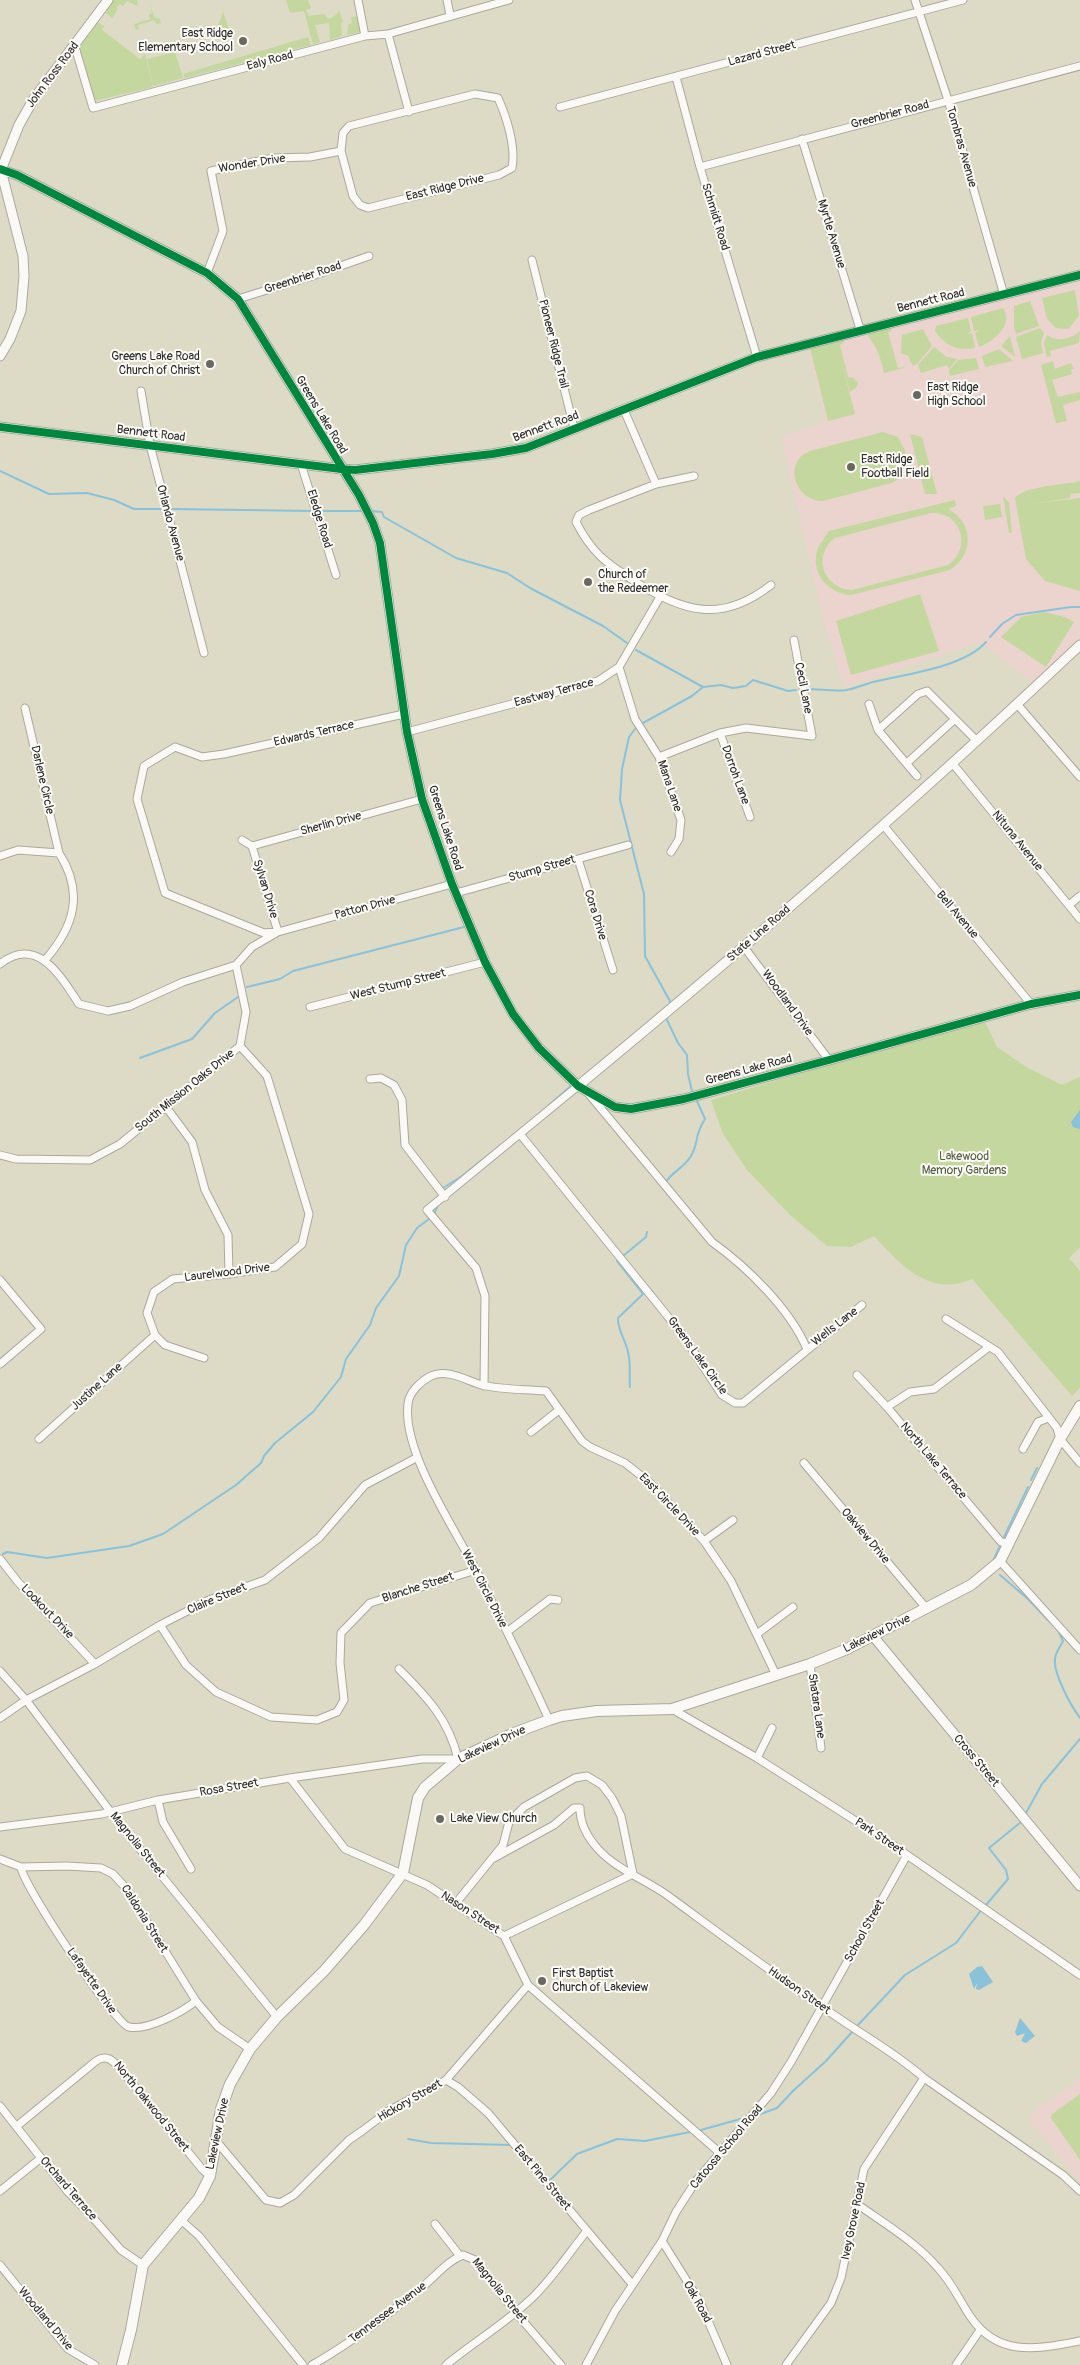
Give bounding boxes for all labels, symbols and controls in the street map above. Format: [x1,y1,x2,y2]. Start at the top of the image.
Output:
place label: East Ridge Elementary School [138,27,233,55]
marker: East Ridge Elementary School [237,35,249,47]
street label: Lazard Street [727,38,797,70]
street label: John Ross Road [24,39,82,111]
street label: Ealy Road [245,48,295,74]
street label: Greenbrier Road [849,98,931,132]
street label: Tombras Avenue [943,105,979,189]
street label: Wonder Drive [217,152,287,176]
street label: East Ridge Drive [405,171,485,205]
street label: Schmidt Road [698,182,732,252]
street label: Myrtle Avenue [814,198,848,270]
street label: Greenbrier Road [263,259,343,297]
street label: Bennett Road [896,286,966,316]
street label: Pioneer Ridge Trail [535,298,571,390]
place label: Greens Lake Road Church of Christ [111,350,200,378]
marker: Greens Lake Road Church of Christ [204,358,216,370]
street label: Greens Lake Road [292,373,350,457]
place label: East Ridge High School [927,381,986,409]
marker: East Ridge High School [911,389,923,401]
street label: Bennett Road [511,408,581,446]
street label: Bennett Road [116,423,186,445]
place label: East Ridge Football Field [861,453,929,481]
marker: East Ridge Football Field [845,461,857,473]
street label: Orlando Avenue [153,483,187,563]
street label: Eledge Road [303,488,335,550]
place label: Church of the Redeemer [598,568,668,596]
marker: Church of the Redeemer [582,576,594,588]
street label: Cecil Lane [791,661,815,715]
street label: Eastway Terrace [513,676,595,710]
street label: Edwards Terrace [273,718,355,750]
street label: Darlene Circle [27,744,57,816]
street label: Dorroh Lane [718,744,752,806]
street label: Mana Lane [653,758,685,814]
street label: Greens Lake Road [424,784,466,872]
street label: Nituna Avenue [988,808,1046,874]
street label: Sherlin Drive [299,809,363,839]
street label: Stump Street [507,853,577,885]
street label: Sylvan Drive [249,858,281,920]
street label: Cora Drive [581,888,609,942]
street label: Bell Avenue [933,888,981,942]
street label: Patton Drive [333,893,397,923]
street label: State Line Road [724,903,794,965]
street label: West Stump Street [349,966,447,1004]
street label: Woodland Drive [758,967,816,1039]
street label: South Mission Oaks Drive [132,1046,238,1136]
street label: Greens Lake Road [704,1052,794,1088]
park label: Lakewood Memory Gardens [922,1150,1006,1178]
street label: Laurelwood Drive [183,1261,271,1285]
street label: Wells Lane [809,1305,861,1349]
street label: Greens Lake Circle [664,1314,730,1398]
street label: Justine Lane [68,1360,126,1414]
street label: North Lake Terrace [897,1420,969,1502]
street label: East Circle Drive [635,1471,703,1539]
street label: Oakview Drive [838,1505,892,1567]
street label: West Circle Drive [458,1547,510,1631]
street label: Blanche Street [380,1570,456,1606]
street label: Claire Street [185,1580,249,1618]
street label: Lookout Drive [17,1582,77,1642]
street label: Lakeview Drive [841,1612,913,1656]
street label: Shatara Lane [804,1673,828,1739]
street label: Lakeview Drive [456,1723,528,1767]
street label: Cross Street [950,1732,1002,1790]
street label: Rosa Street [198,1776,260,1800]
street label: Magnolia Street [106,1810,168,1880]
place label: Lake View Church [450,1812,537,1826]
marker: Lake View Church [434,1813,446,1825]
street label: Park Street [852,1815,906,1859]
street label: Caldonia Street [117,1882,171,1956]
street label: Nason Street [438,1889,502,1937]
street label: School Street [842,1897,888,1965]
street label: Lafayette Drive [63,1945,119,2017]
street label: Hudson Street [765,1964,833,2018]
place label: First Baptist Church of Lakeview [552,1967,648,1995]
marker: First Baptist Church of Lakeview [536,1975,548,1987]
street label: North Oakwood Street [110,2059,192,2155]
street label: Hickory Street [375,2077,445,2125]
street label: Lakeview Drive [203,2097,233,2171]
street label: Catoosa School Road [687,2102,767,2192]
street label: East Pine Street [510,2142,574,2214]
street label: Orchard Terrace [36,2154,100,2224]
street label: Ivey Grove Road [839,2181,869,2261]
street label: Magnolia Street [468,2256,530,2326]
street label: Tennessee Avenue [346,2279,430,2347]
street label: Oak Road [680,2279,714,2325]
street label: Woodland Drive [14,2284,76,2354]

